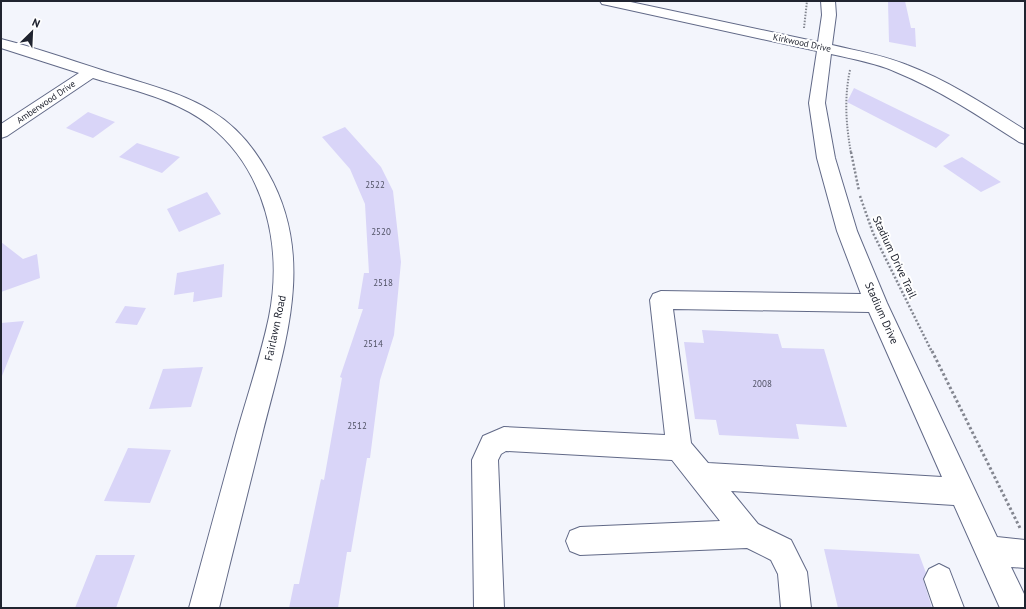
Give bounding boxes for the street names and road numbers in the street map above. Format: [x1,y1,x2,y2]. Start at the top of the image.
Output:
street label: Kirkwood Drive [772,31,832,54]
street label: Amberwood Drive [14,78,78,125]
street label: Stadium Drive Trail [870,214,921,301]
street label: Stadium Drive [862,280,902,347]
street label: Fairlawn Road [261,294,289,362]

